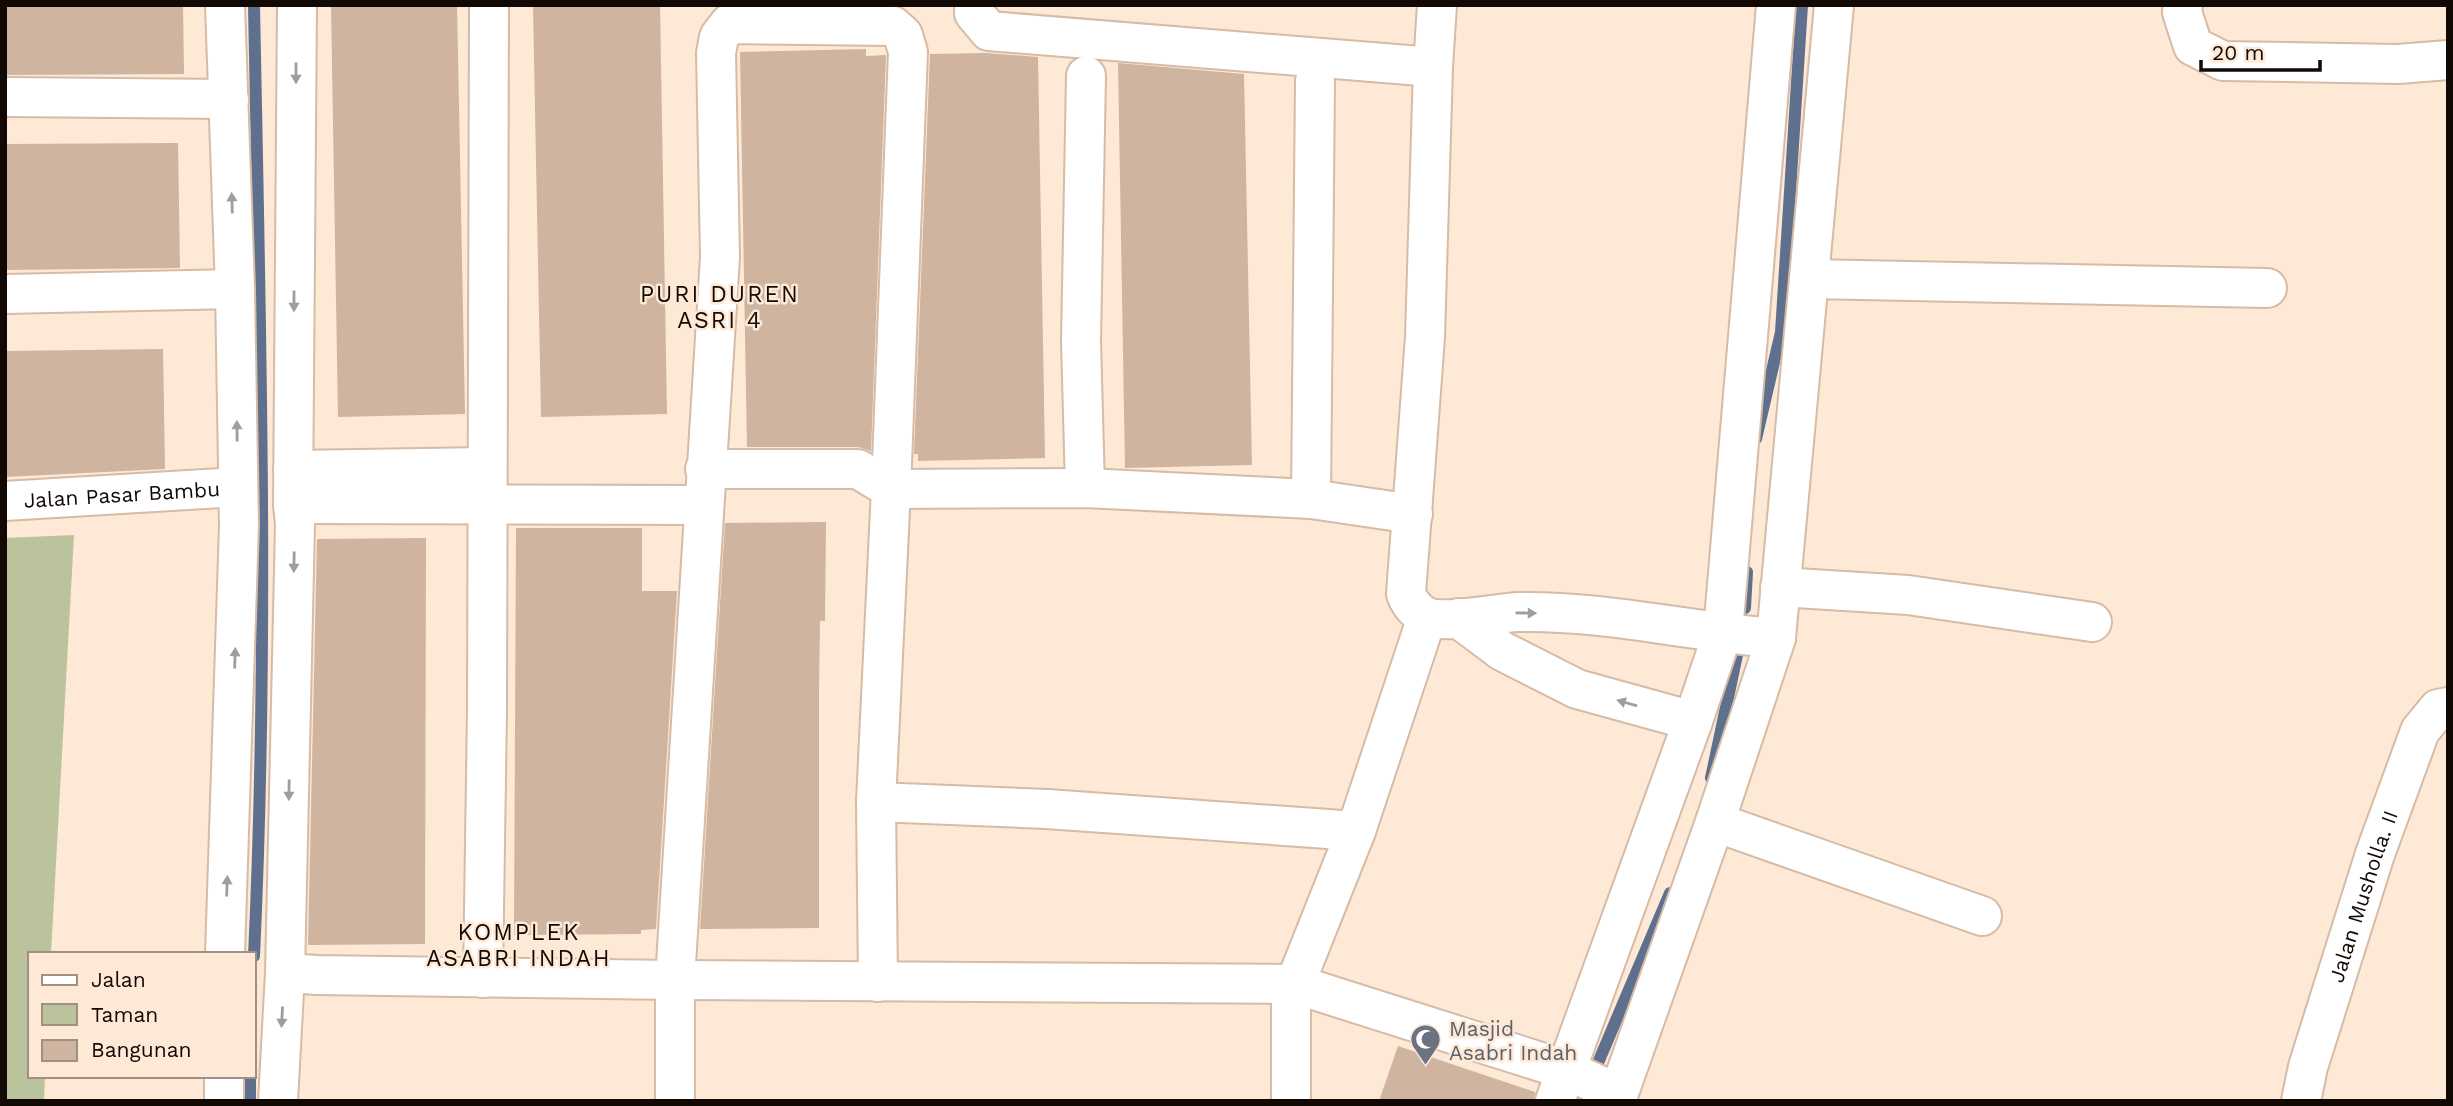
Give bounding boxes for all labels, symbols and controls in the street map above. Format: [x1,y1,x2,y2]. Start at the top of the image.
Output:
scale bar [2201,28,2320,72]
text: 20 m [2212,40,2264,65]
one-way arrow [290,63,302,85]
one-way arrow [227,192,238,214]
district label: PURI DUREN ASRI 4 [640,281,800,334]
one-way arrow [289,290,300,312]
one-way arrow [231,420,243,442]
street label: Jalan Pasar Bambu [23,476,221,512]
one-way arrow [288,552,300,574]
one-way arrow [1516,607,1538,619]
one-way arrow [229,647,240,669]
one-way arrow [1616,697,1637,707]
one-way arrow [283,779,295,801]
street label: Jalan Musholla. II [2323,807,2402,985]
one-way arrow [221,874,233,896]
district label: KOMPLEK ASABRI INDAH [426,919,612,972]
legend [28,952,256,1078]
text: Jalan [91,967,146,992]
text: Taman [91,1002,158,1027]
one-way arrow [277,1006,288,1028]
place label: Masjid Asabri Indah [1449,1016,1577,1065]
mosque icon: Masjid Asabri Indah [1409,1023,1443,1067]
text: Bangunan [91,1037,192,1062]

